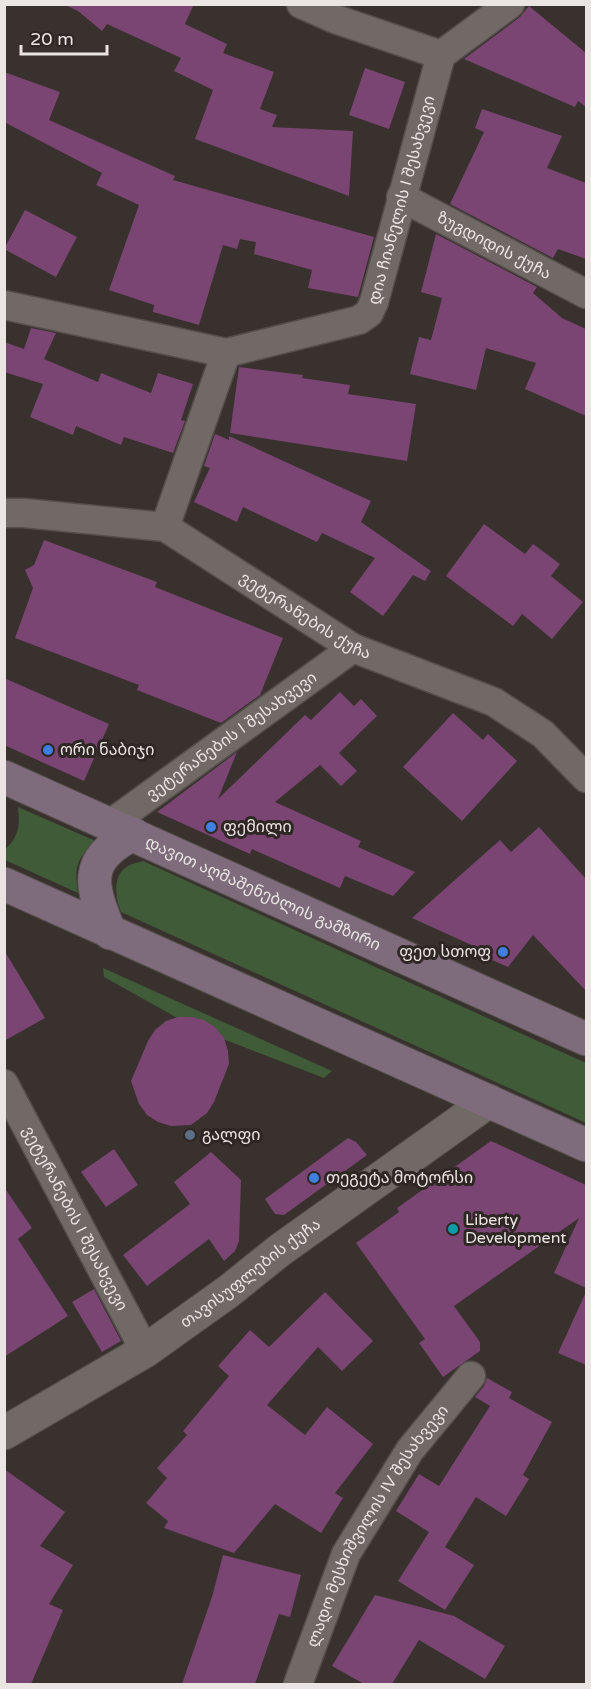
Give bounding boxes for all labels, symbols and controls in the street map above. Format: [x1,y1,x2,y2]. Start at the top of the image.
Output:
scale bar [21,18,106,56]
text: 20 m [30,28,74,50]
street label: დია ჩიანელის I შესახვევი [364,93,440,307]
street label: ზუგდიდის ქუჩა [433,208,555,284]
street label: ვეტერანების ქუჩა [236,568,374,664]
street label: ვეტერანების I შესახვევი [142,667,321,805]
place label: ორი ნაბიჯი [60,740,154,760]
marker: ორი ნაბიჯი [41,743,55,757]
place label: ფემილი [223,817,292,837]
marker: ფემილი [204,820,218,834]
street label: დავით აღმაშენებლის გამზირი [142,832,384,955]
place label: ფეთ სთოფ [399,942,491,962]
marker: ფეთ სთოფ [496,945,510,959]
street label: ვეტერანების I შესახვევი [18,1123,132,1314]
place label: გალფი [202,1125,260,1145]
marker: გალფი [183,1128,197,1142]
place label: თეგეტა მოტორსი [326,1168,473,1188]
marker: თეგეტა მოტორსი [307,1171,321,1185]
place label: Liberty Development [465,1210,566,1248]
street label: თავისუფლების ქუჩა [176,1214,324,1333]
marker: Liberty Development [446,1222,460,1236]
street label: ლადო მესხიშვილის IV შესახვევი [302,1401,453,1650]

